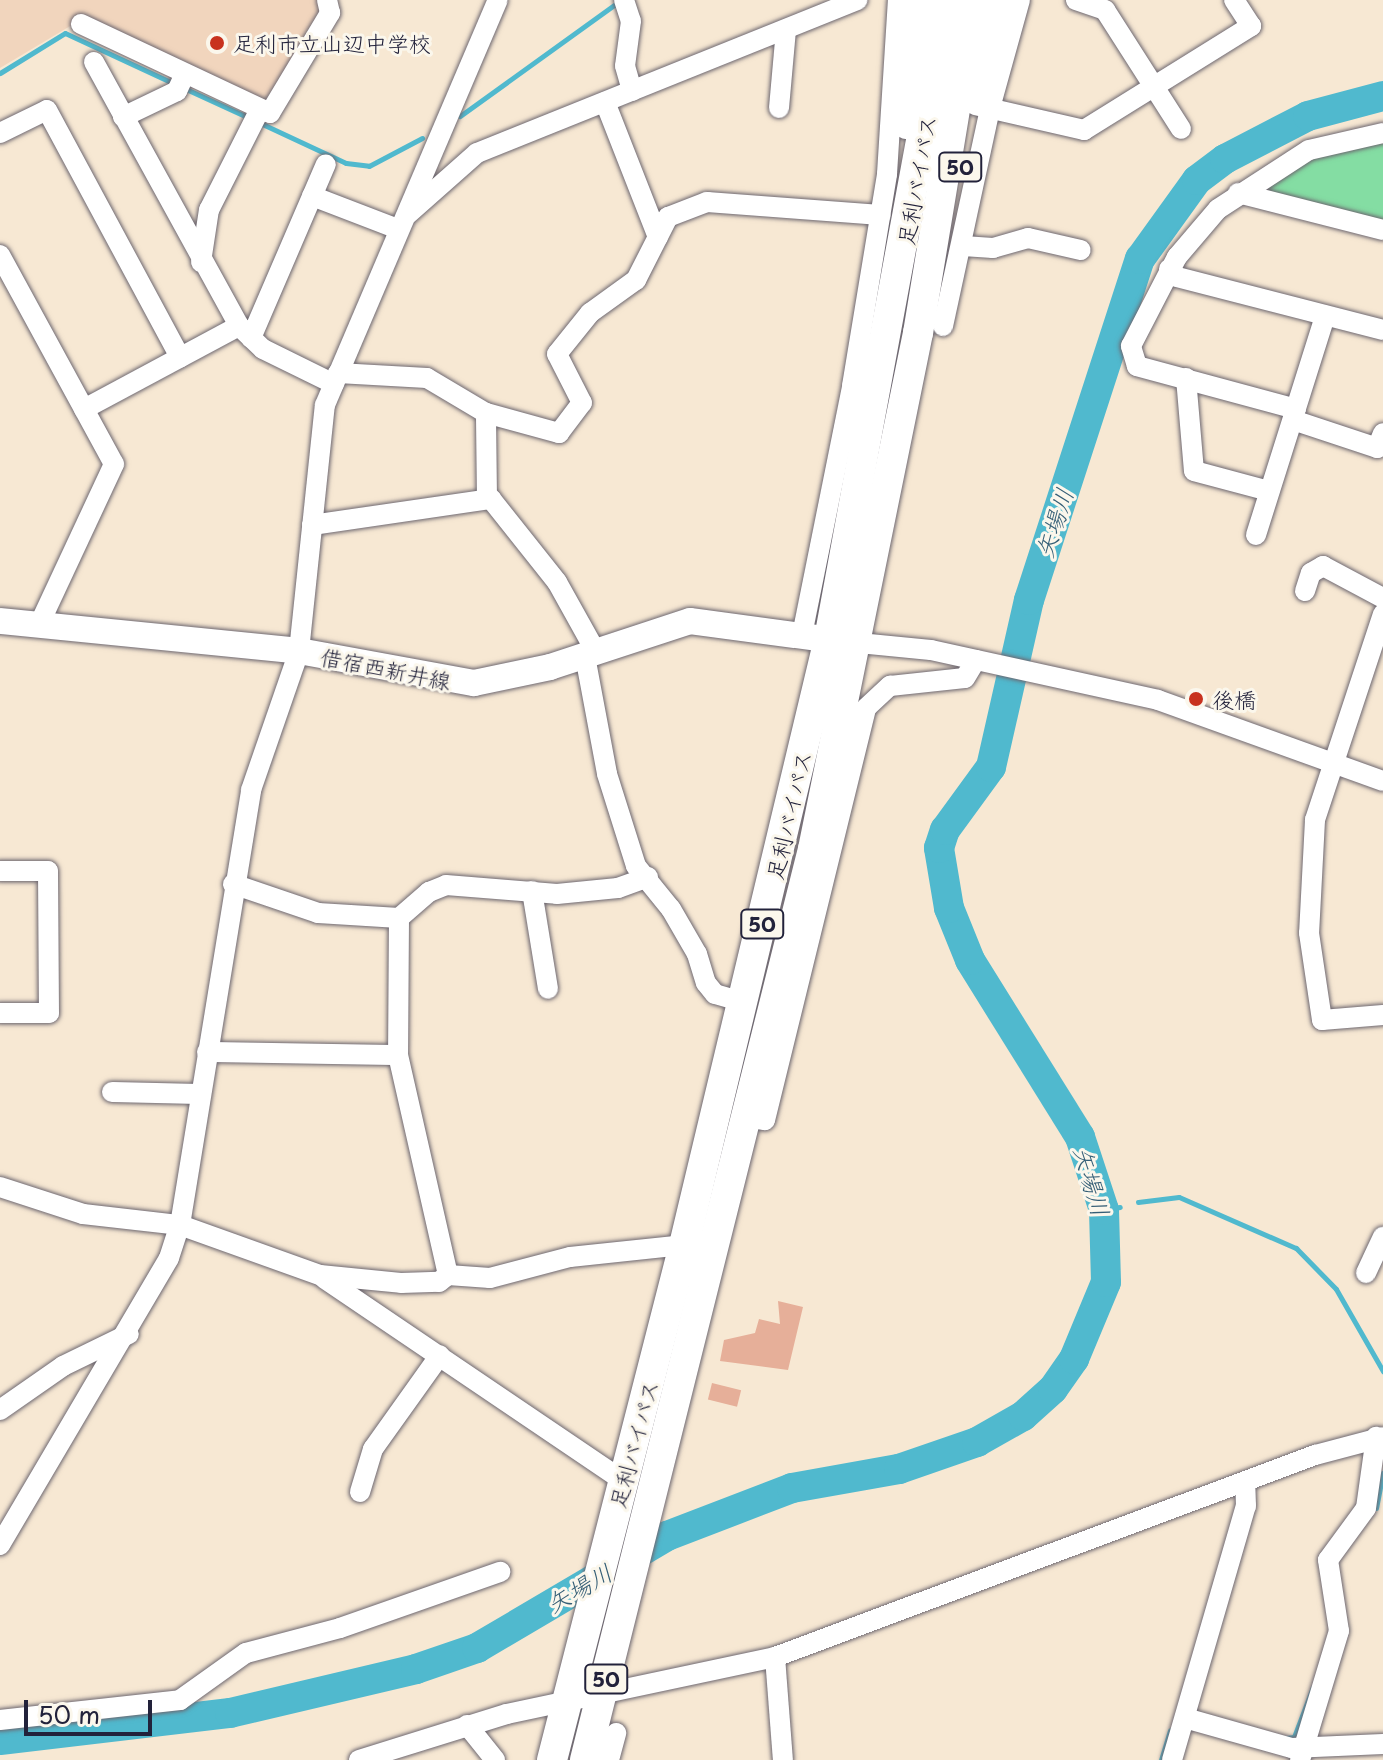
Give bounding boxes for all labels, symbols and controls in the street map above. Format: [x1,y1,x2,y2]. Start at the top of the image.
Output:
place label: 足利市立山辺中学校 [233,30,431,56]
marker: 足利市立山辺中学校 [208,34,226,52]
street label: 足利バイパス [892,113,940,247]
road number: 50 [938,151,982,183]
water label: 矢場川 [1029,484,1079,562]
street label: 借宿西新井線 [319,642,453,694]
place label: 後橋 [1212,686,1256,712]
marker: 後橋 [1187,690,1205,708]
street label: 足利バイパス [760,748,816,882]
road number: 50 [740,908,784,940]
water label: 矢場川 [1068,1142,1116,1220]
street label: 足利バイパス [603,1377,663,1511]
water label: 矢場川 [541,1558,617,1618]
road number: 50 [584,1663,628,1695]
scale bar [28,1684,156,1734]
text: 50 m [38,1696,100,1732]

